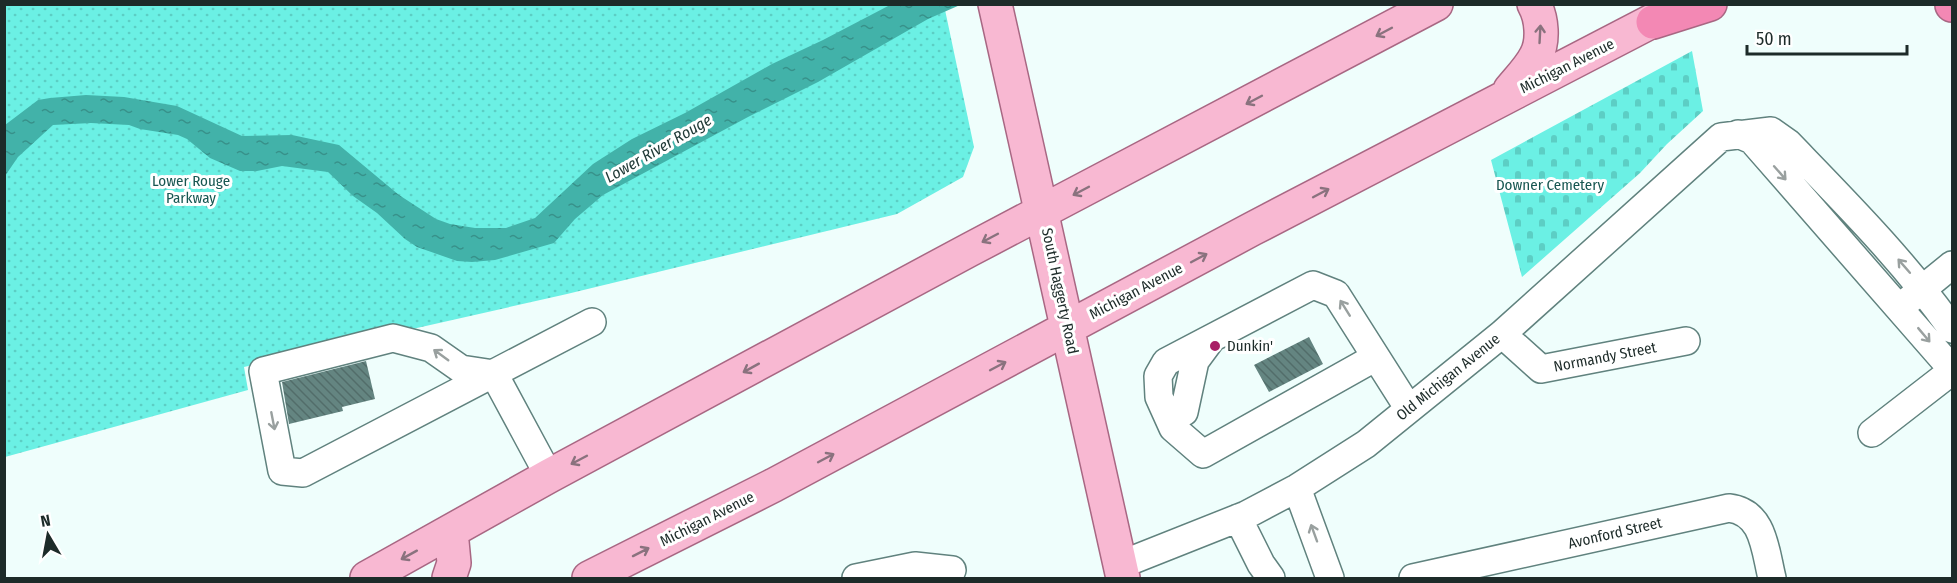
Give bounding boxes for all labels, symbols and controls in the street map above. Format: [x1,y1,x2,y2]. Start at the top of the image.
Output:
scale bar [1747,18,1908,56]
one-way arrow [1534,25,1545,45]
one-way arrow [1376,26,1393,38]
text: 50 m [1756,28,1792,50]
street label: Michigan Avenue [1517,35,1617,97]
one-way arrow [1245,95,1263,107]
water label: Lower River Rouge [602,110,715,187]
one-way arrow [1774,165,1787,181]
park label: Lower Rouge Parkway [152,172,230,207]
park label: Downer Cemetery [1496,176,1604,194]
one-way arrow [1073,185,1090,197]
one-way arrow [1312,187,1330,198]
street label: South Haggerty Road [1038,226,1082,356]
one-way arrow [982,233,1000,244]
one-way arrow [1189,252,1207,263]
street label: Michigan Avenue [1086,259,1186,323]
one-way arrow [1897,259,1911,274]
one-way arrow [1339,299,1352,316]
one-way arrow [1917,327,1930,343]
street label: Old Michigan Avenue [1393,330,1503,424]
place label: Dunkin' [1227,337,1273,355]
street label: Normandy Street [1552,338,1658,376]
marker: Dunkin' [1208,339,1222,353]
one-way arrow [433,349,449,361]
one-way arrow [989,360,1006,372]
one-way arrow [743,363,761,374]
one-way arrow [268,411,279,431]
one-way arrow [817,452,834,464]
one-way arrow [571,454,588,466]
street label: Michigan Avenue [657,488,757,550]
north arrow [18,505,78,565]
text: N [39,511,52,531]
street label: Avonford Street [1566,513,1664,553]
one-way arrow [1307,524,1318,543]
one-way arrow [631,546,649,558]
one-way arrow [401,550,419,561]

